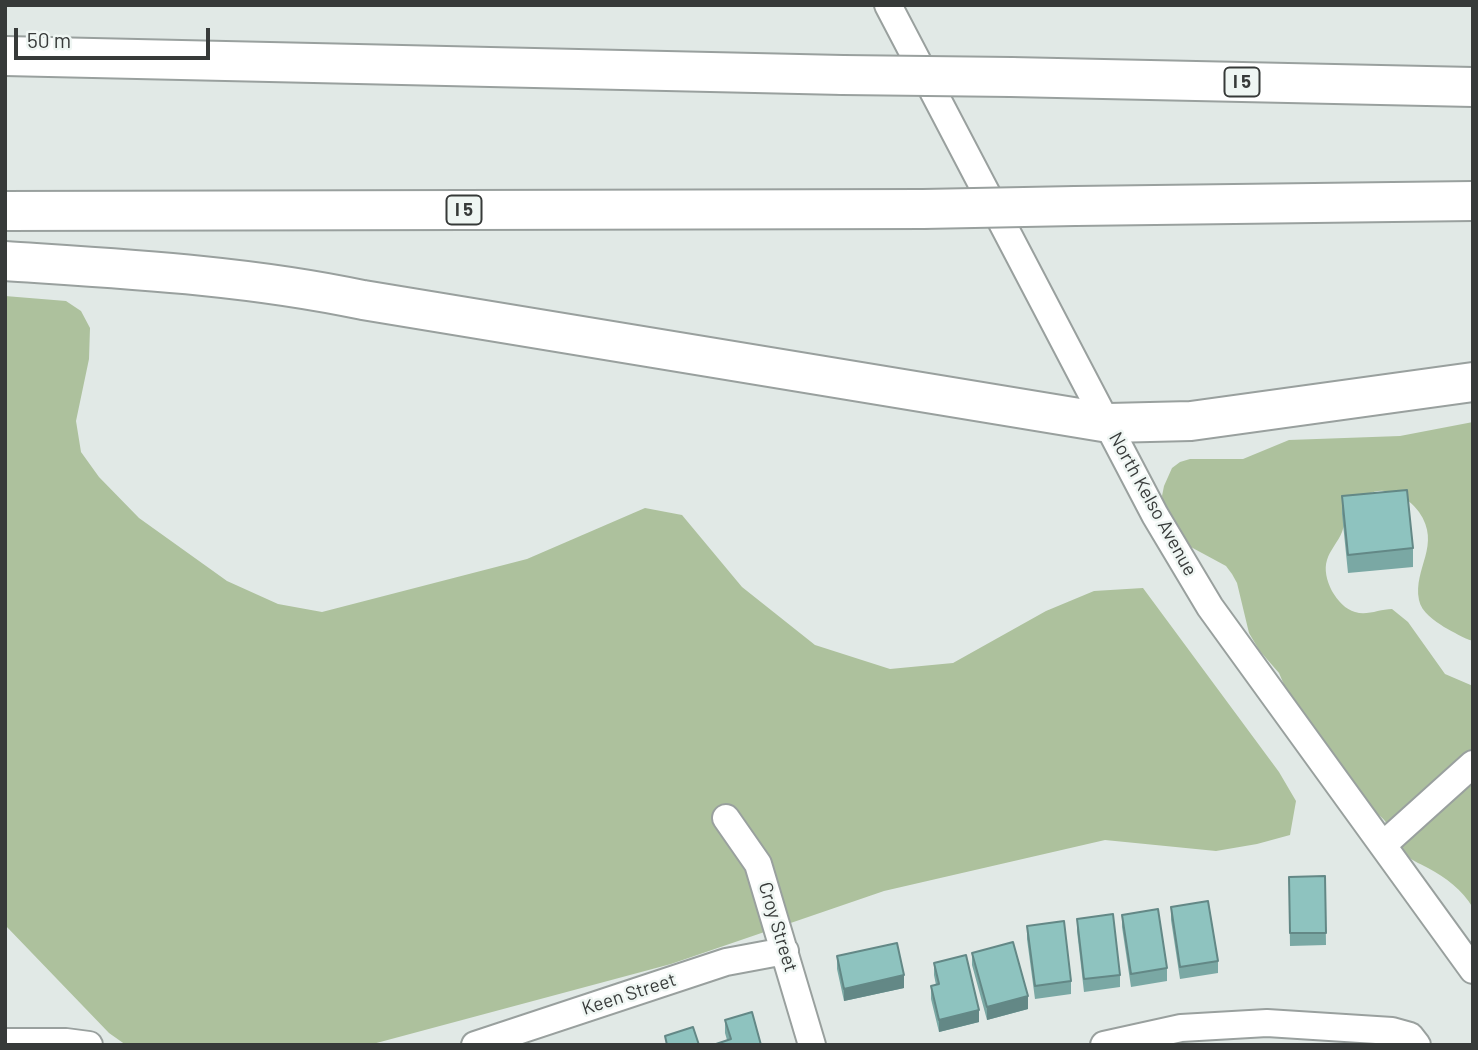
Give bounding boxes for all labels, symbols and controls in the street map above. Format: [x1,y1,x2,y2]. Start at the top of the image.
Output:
scale bar [18,14,214,58]
text: 50 m [27,27,71,52]
road number: I 5 [1224,68,1260,96]
road number: I 5 [447,196,482,224]
street label: North Kelso Avenue [1104,428,1202,580]
street label: Croy Street [754,879,802,975]
street label: Keen Street [579,968,679,1020]

